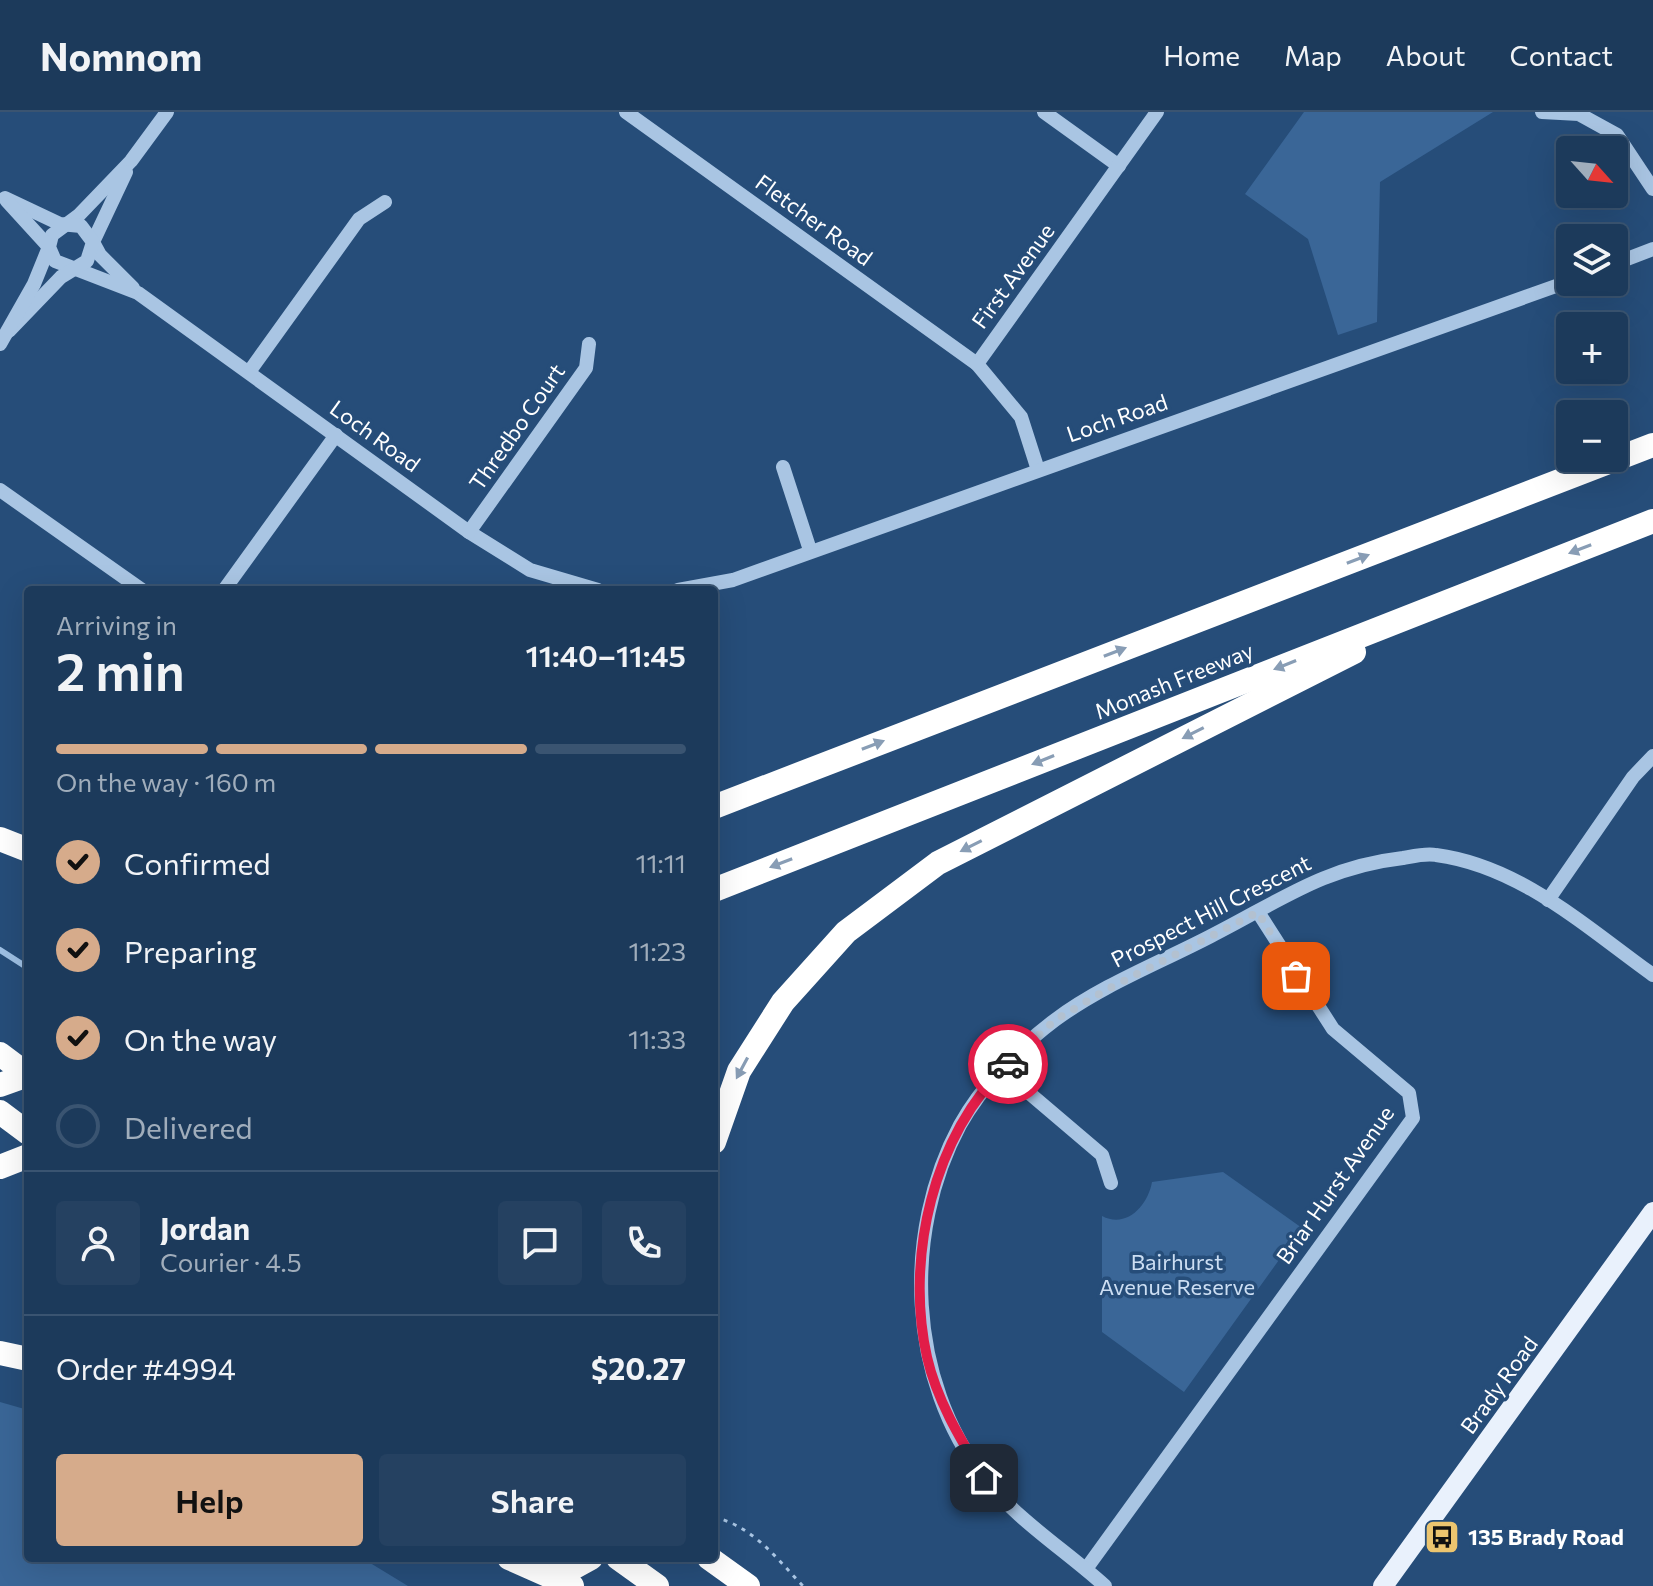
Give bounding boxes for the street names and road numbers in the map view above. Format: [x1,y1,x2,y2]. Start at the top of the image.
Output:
street label: Fletcher Road [751,168,878,271]
street label: First Avenue [965,218,1060,333]
street label: Thredbo Court [463,358,570,495]
street label: Loch Road [1063,388,1171,447]
street label: Loch Road [325,394,426,477]
street label: Monash Freeway [1091,636,1257,725]
street label: Prospect Hill Crescent [1106,848,1315,973]
street label: Briar Hurst Avenue [1270,1100,1399,1269]
street label: Brady Road [1454,1331,1543,1439]

